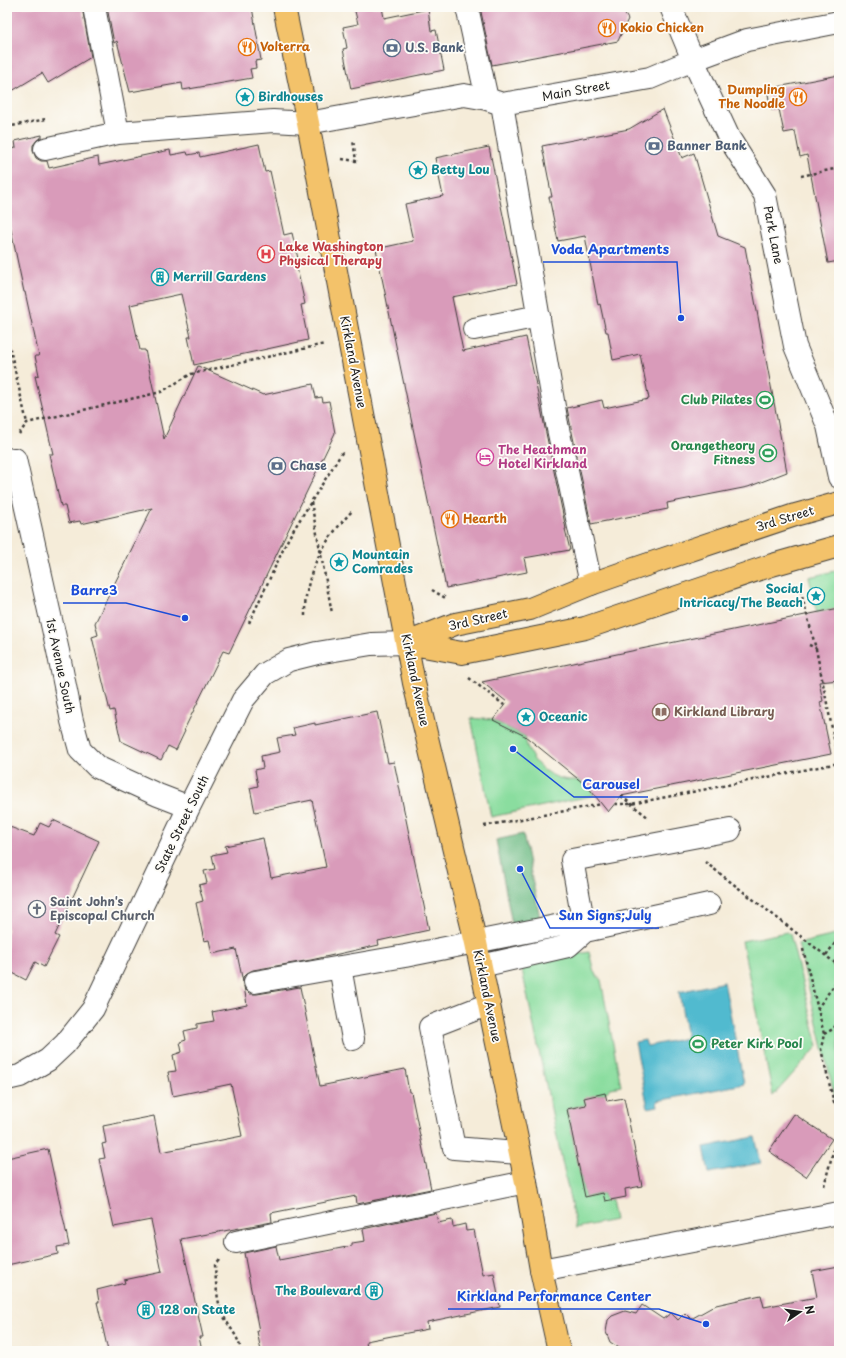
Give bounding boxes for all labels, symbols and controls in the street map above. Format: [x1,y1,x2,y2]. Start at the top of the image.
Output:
restaurant icon: Kokio Chicken [597,18,617,38]
place label: Kokio Chicken [620,18,704,36]
restaurant icon: Volterra [237,37,257,57]
place label: Volterra [260,37,311,55]
bank icon: U.S. Bank [382,38,402,58]
place label: U.S. Bank [405,38,464,56]
street label: Main Street [541,75,611,105]
place label: Dumpling The Noodle [718,80,785,112]
place icon: Birdhouses [235,87,255,107]
place label: Birdhouses [258,87,323,105]
restaurant icon: Dumpling The Noodle [788,87,808,107]
bank icon: Banner Bank [644,136,664,156]
place label: Banner Bank [667,136,747,154]
place icon: Betty Lou [408,160,428,180]
place label: Betty Lou [431,160,490,178]
street label: Park Lane [759,204,789,266]
place label: Lake Washington Physical Therapy [279,237,384,269]
callout: Voda Apartments [543,237,677,262]
text: Voda Apartments [551,239,669,258]
hospital icon: Lake Washington Physical Therapy [256,244,276,264]
building icon: Merrill Gardens [150,267,170,287]
place label: Merrill Gardens [173,267,267,285]
street label: Kirkland Avenue [336,314,372,410]
place label: Club Pilates [681,390,752,408]
sports icon: Club Pilates [755,390,775,410]
place label: Orangetheory Fitness [671,436,755,468]
place label: The Heathman Hotel Kirkland [498,440,587,472]
sports icon: Orangetheory Fitness [758,443,778,463]
hotel icon: The Heathman Hotel Kirkland [475,447,495,467]
bank icon: Chase [267,456,287,476]
place label: Chase [290,456,327,474]
street label: 3rd Street [754,501,816,535]
restaurant icon: Hearth [440,509,460,529]
place label: Hearth [463,509,507,527]
place label: Mountain Comrades [352,545,413,577]
place icon: Mountain Comrades [329,552,349,572]
callout: Barre3 [63,578,126,603]
place label: Social Intricacy/The Beach [679,579,803,611]
text: Barre3 [71,580,118,599]
place icon: Social Intricacy/The Beach [806,586,826,606]
street label: 3rd Street [447,604,509,635]
street label: 1st Avenue South [42,616,80,715]
street label: Kirkland Avenue [397,632,435,728]
library icon: Kirkland Library [651,702,671,722]
place label: Kirkland Library [674,702,775,720]
place icon: Oceanic [516,707,536,727]
place label: Oceanic [539,707,588,725]
street label: State Street South [150,772,213,876]
callout: Carousel [574,772,648,797]
text: Carousel [582,774,640,793]
place label: Saint John's Episcopal Church [50,892,155,924]
church icon: Saint John's Episcopal Church [27,899,47,919]
callout: Sun Signs;July [550,903,659,928]
text: Sun Signs;July [558,905,652,924]
street label: Kirkland Avenue [469,948,507,1044]
sports icon: Peter Kirk Pool [688,1034,708,1054]
place label: Peter Kirk Pool [711,1034,803,1052]
place label: The Boulevard [275,1281,361,1299]
building icon: The Boulevard [364,1281,384,1301]
callout: Kirkland Performance Center [448,1284,659,1309]
text: Kirkland Performance Center [457,1286,651,1305]
north arrow [780,1292,820,1332]
building icon: 128 on State [136,1300,156,1320]
place label: 128 on State [159,1300,236,1318]
text: N [801,1303,820,1316]

